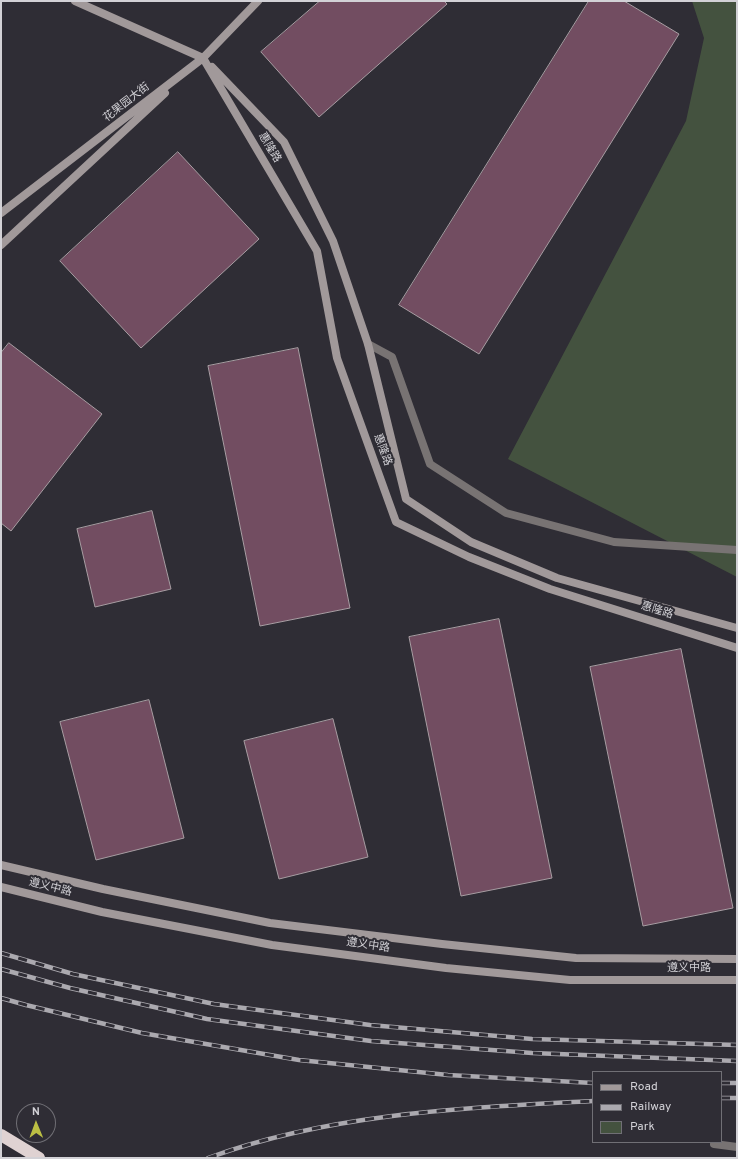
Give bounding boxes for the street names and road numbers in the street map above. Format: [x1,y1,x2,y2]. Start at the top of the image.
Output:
street label: 花果园大街 [101,81,153,125]
street label: 惠隆路 [255,130,283,166]
street label: 惠隆路 [370,432,394,468]
street label: 惠隆路 [639,600,675,622]
street label: 遵义中路 [27,876,73,900]
street label: 遵义中路 [345,936,391,956]
street label: 遵义中路 [667,962,711,976]

